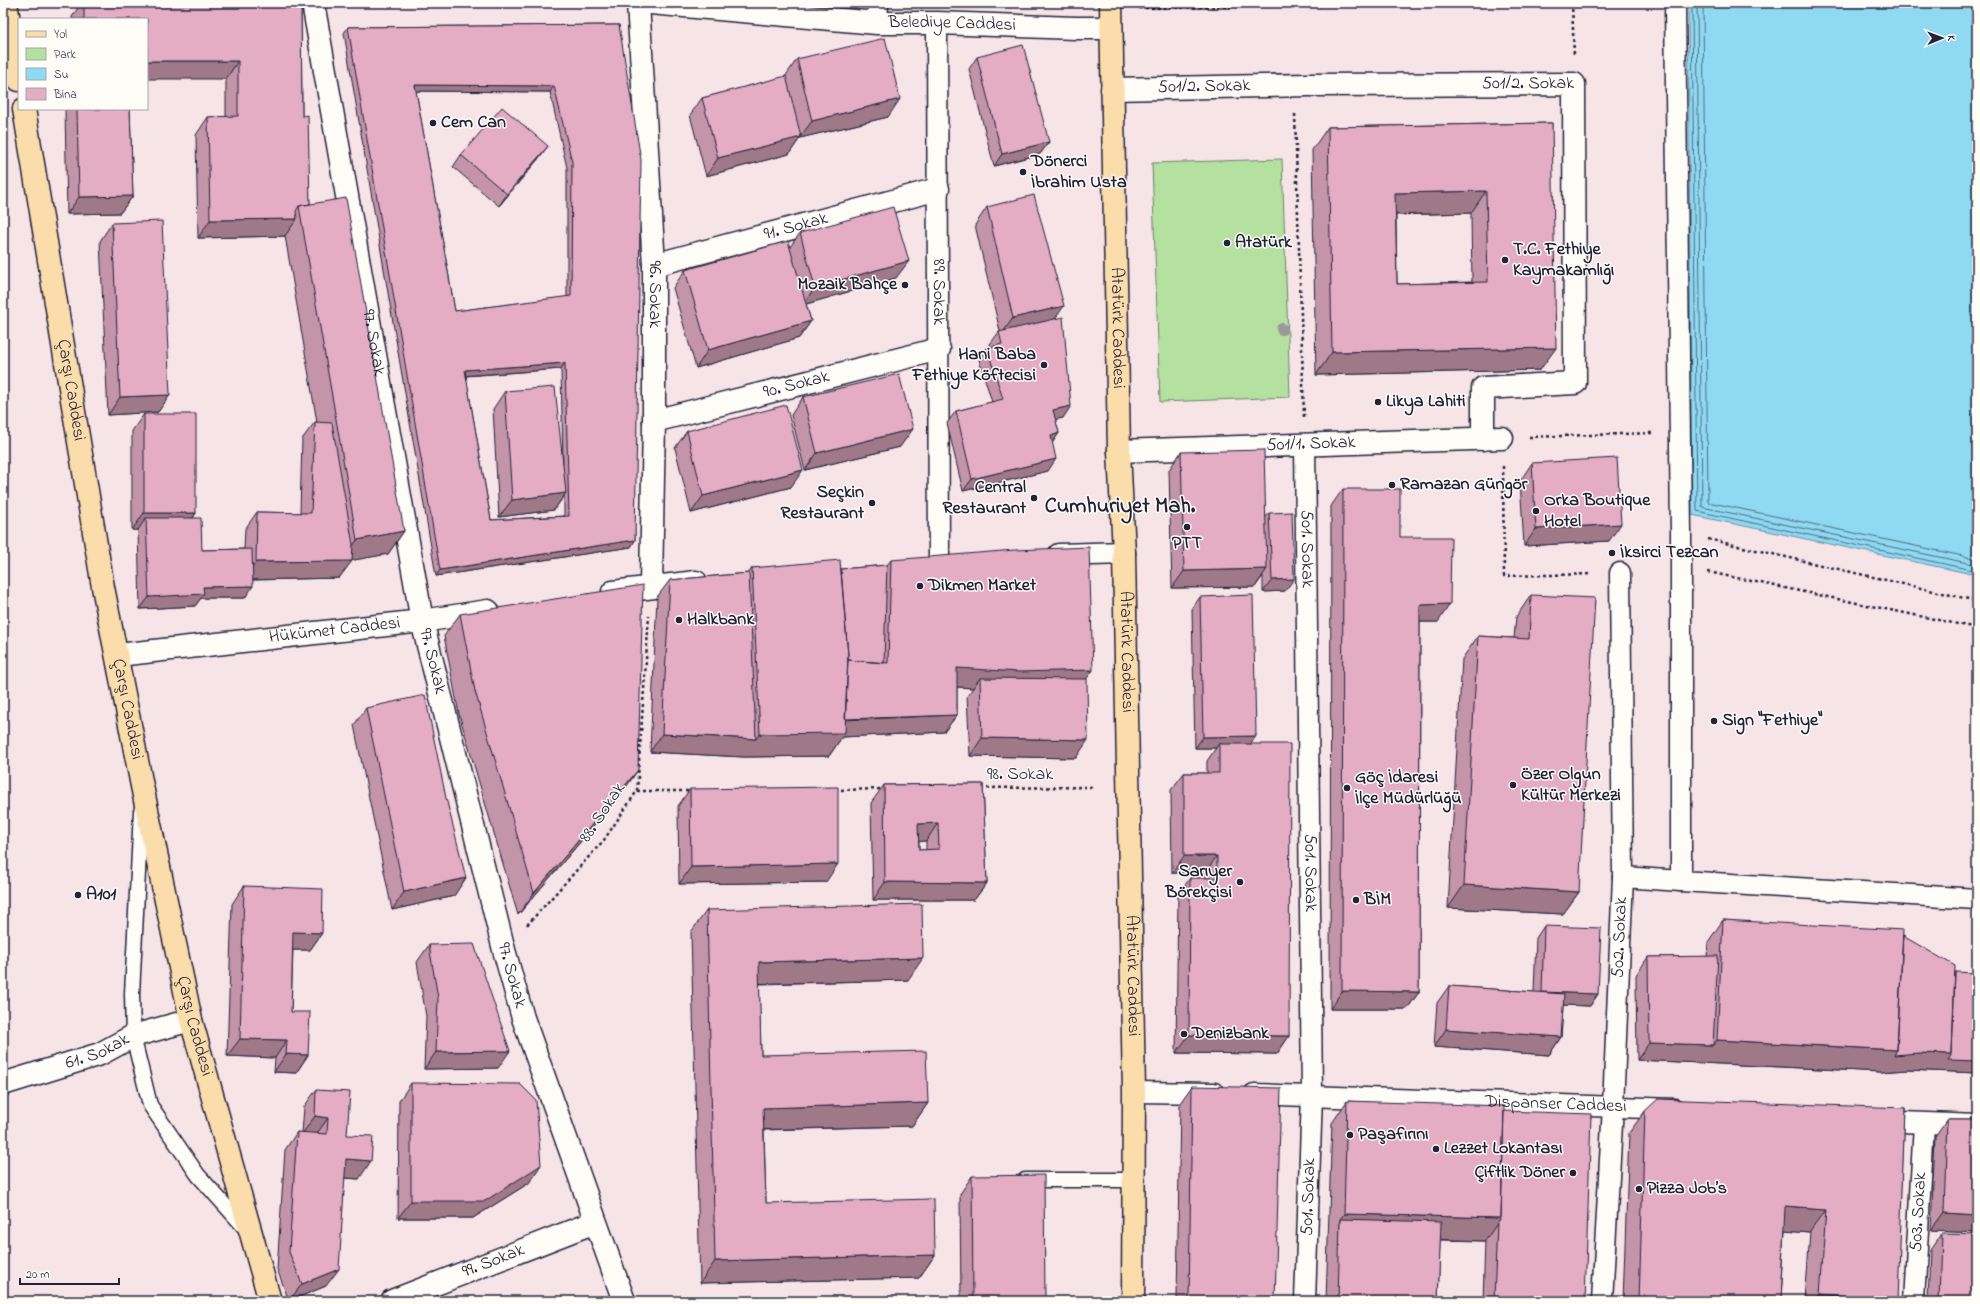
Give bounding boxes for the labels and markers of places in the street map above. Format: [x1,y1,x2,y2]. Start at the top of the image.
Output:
place label: Cem Can [441,110,506,136]
marker: Cem Can [428,118,438,128]
place label: Dönerci İbrahim Usta [1030,149,1127,196]
marker: Dönerci İbrahim Usta [1018,167,1028,177]
place label: Atatürk [1235,230,1293,256]
place label: T.C. Fethiye Kaymakamlığı [1513,237,1614,285]
marker: Atatürk [1222,238,1232,248]
marker: T.C. Fethiye Kaymakamlığı [1500,255,1510,265]
place label: Mozaik Bahçe [797,272,898,298]
marker: Mozaik Bahçe [900,280,910,290]
place label: Hani Baba Fethiye Köftecisi [911,342,1036,390]
marker: Hani Baba Fethiye Köftecisi [1039,360,1049,370]
place label: Likya Lahiti [1386,389,1465,416]
marker: Likya Lahiti [1373,397,1383,407]
place label: Ramazan Güngör [1400,472,1528,499]
place label: Central Restaurant [943,475,1027,522]
place label: Seçkin Restaurant [781,480,865,527]
marker: Ramazan Güngör [1387,480,1397,490]
place label: Orka Boutique Hotel [1544,488,1651,535]
marker: Central Restaurant [1029,493,1039,503]
marker: Seçkin Restaurant [867,498,877,508]
marker: Orka Boutique Hotel [1531,506,1541,516]
marker: PTT [1182,522,1192,532]
place label: PTT [1172,531,1203,557]
place label: İksirci Tezcan [1620,540,1718,566]
marker: İksirci Tezcan [1607,548,1617,558]
place label: Dikmen Market [927,573,1037,599]
marker: Dikmen Market [915,581,925,591]
place label: Halkbank [687,607,755,633]
marker: Halkbank [674,615,684,625]
place label: Sign "Fethiye" [1722,708,1823,735]
marker: Sign "Fethiye" [1709,716,1719,726]
place label: Özer Olgun Kültür Merkezi [1521,762,1621,809]
place label: Göç İdaresi İlçe Müdürlüğü [1355,765,1462,813]
marker: Özer Olgun Kültür Merkezi [1508,780,1518,790]
marker: Göç İdaresi İlçe Müdürlüğü [1342,783,1352,793]
place label: Sarıyer Börekçisi [1164,859,1232,906]
marker: Sarıyer Börekçisi [1235,877,1245,887]
place label: A101 [86,882,117,908]
place label: BİM [1363,887,1391,913]
marker: A101 [73,890,83,900]
marker: BİM [1351,895,1361,905]
place label: Denizbank [1191,1021,1270,1047]
marker: Denizbank [1179,1029,1189,1039]
place label: Paşafırını [1358,1122,1428,1148]
marker: Paşafırını [1345,1130,1355,1140]
place label: Lezzet Lokantası [1444,1136,1563,1162]
marker: Lezzet Lokantası [1431,1144,1441,1154]
place label: Çiftlik Döner [1474,1160,1565,1186]
marker: Çiftlik Döner [1568,1168,1578,1178]
place label: Pizza Job’s [1647,1176,1727,1202]
marker: Pizza Job’s [1634,1184,1644,1194]

